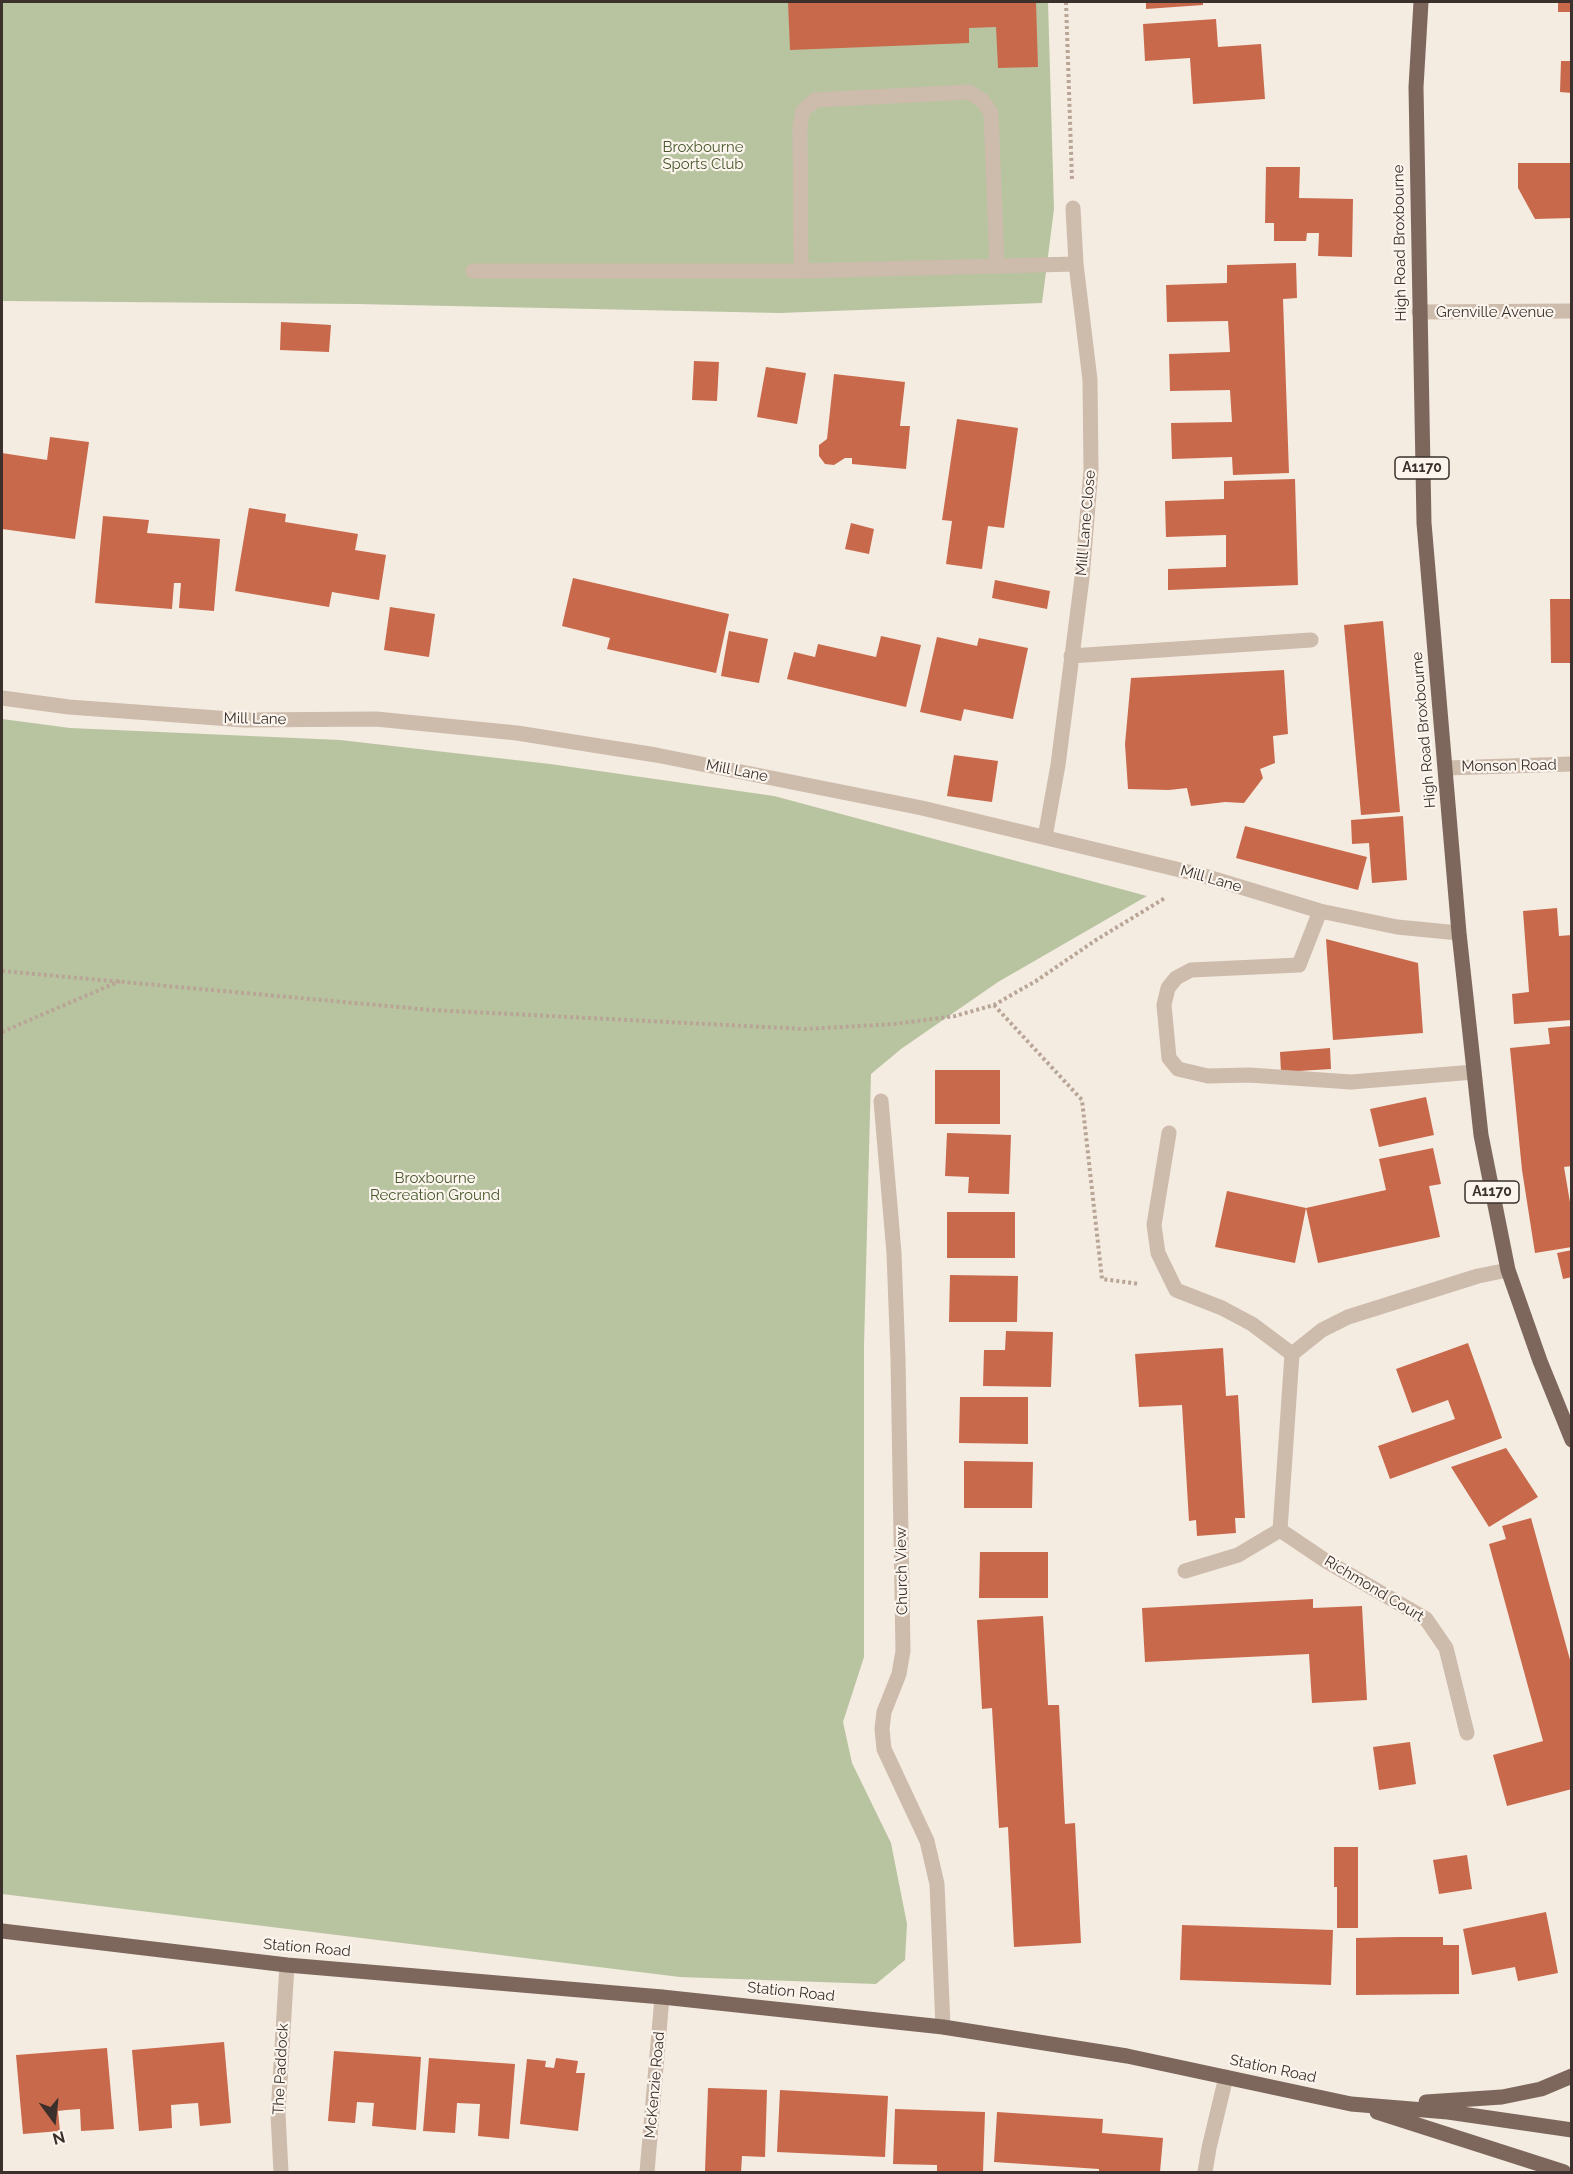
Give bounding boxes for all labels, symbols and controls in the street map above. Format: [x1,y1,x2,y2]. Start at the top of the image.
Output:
park label: Broxbourne Sports Club [662,138,744,173]
street label: High Road Broxbourne [1390,164,1410,322]
street label: Grenville Avenue [1436,303,1554,321]
road number: A1170 [1395,457,1449,479]
street label: Mill Lane Close [1072,469,1100,577]
street label: High Road Broxbourne [1408,651,1440,809]
street label: Mill Lane [223,709,287,729]
street label: Mill Lane [704,756,770,786]
street label: Monson Road [1461,756,1557,776]
street label: Mill Lane [1178,862,1244,896]
park label: Broxbourne Recreation Ground [370,1169,500,1204]
road number: A1170 [1465,1181,1519,1203]
street label: Church View [892,1527,912,1615]
street label: Richmond Court [1321,1552,1427,1626]
street label: Station Road [262,1935,352,1961]
street label: Station Road [746,1978,836,2006]
street label: The Paddock [270,2023,292,2115]
street label: McKenzie Road [641,2031,669,2139]
street label: Station Road [1228,2051,1318,2087]
north arrow [24,2090,84,2150]
text: N [50,2127,67,2149]

